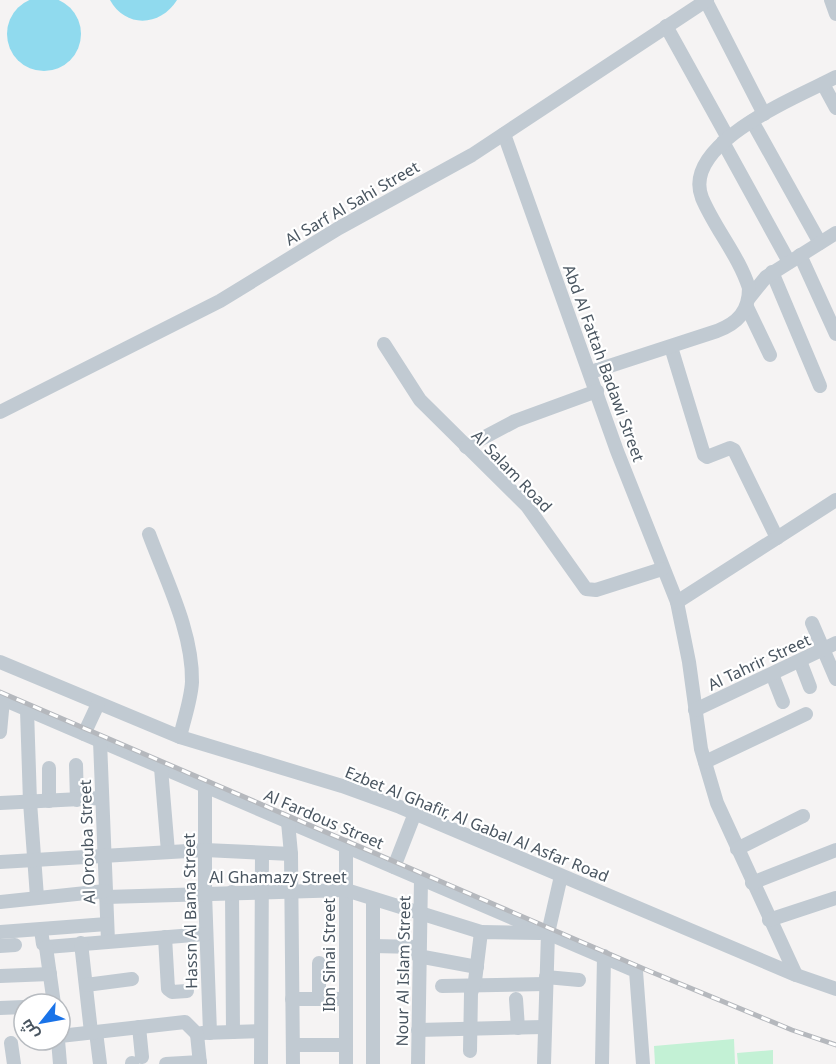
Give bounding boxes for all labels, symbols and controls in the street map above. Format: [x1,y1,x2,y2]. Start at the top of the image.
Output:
street label: Al Sarf Al Sahi Street [281,155,423,250]
street label: Abd Al Fattah Badawi Street [558,261,650,465]
street label: Al Salam Road [467,425,557,517]
street label: Al Tahrir Street [704,628,814,695]
street label: Ezbet Al Ghafir, Al Gabal Al Asfar Road [342,761,612,887]
street label: Al Orouba Street [74,779,100,905]
street label: Al Fardous Street [261,784,387,854]
street label: Hassn Al Bana Street [178,833,202,989]
street label: Al Ghamazy Street [209,866,347,888]
street label: Nour Al Islam Street [391,895,415,1047]
street label: Ibn Sinai Street [318,898,340,1012]
north arrow [12,992,72,1052]
text: ش [14,1015,44,1044]

